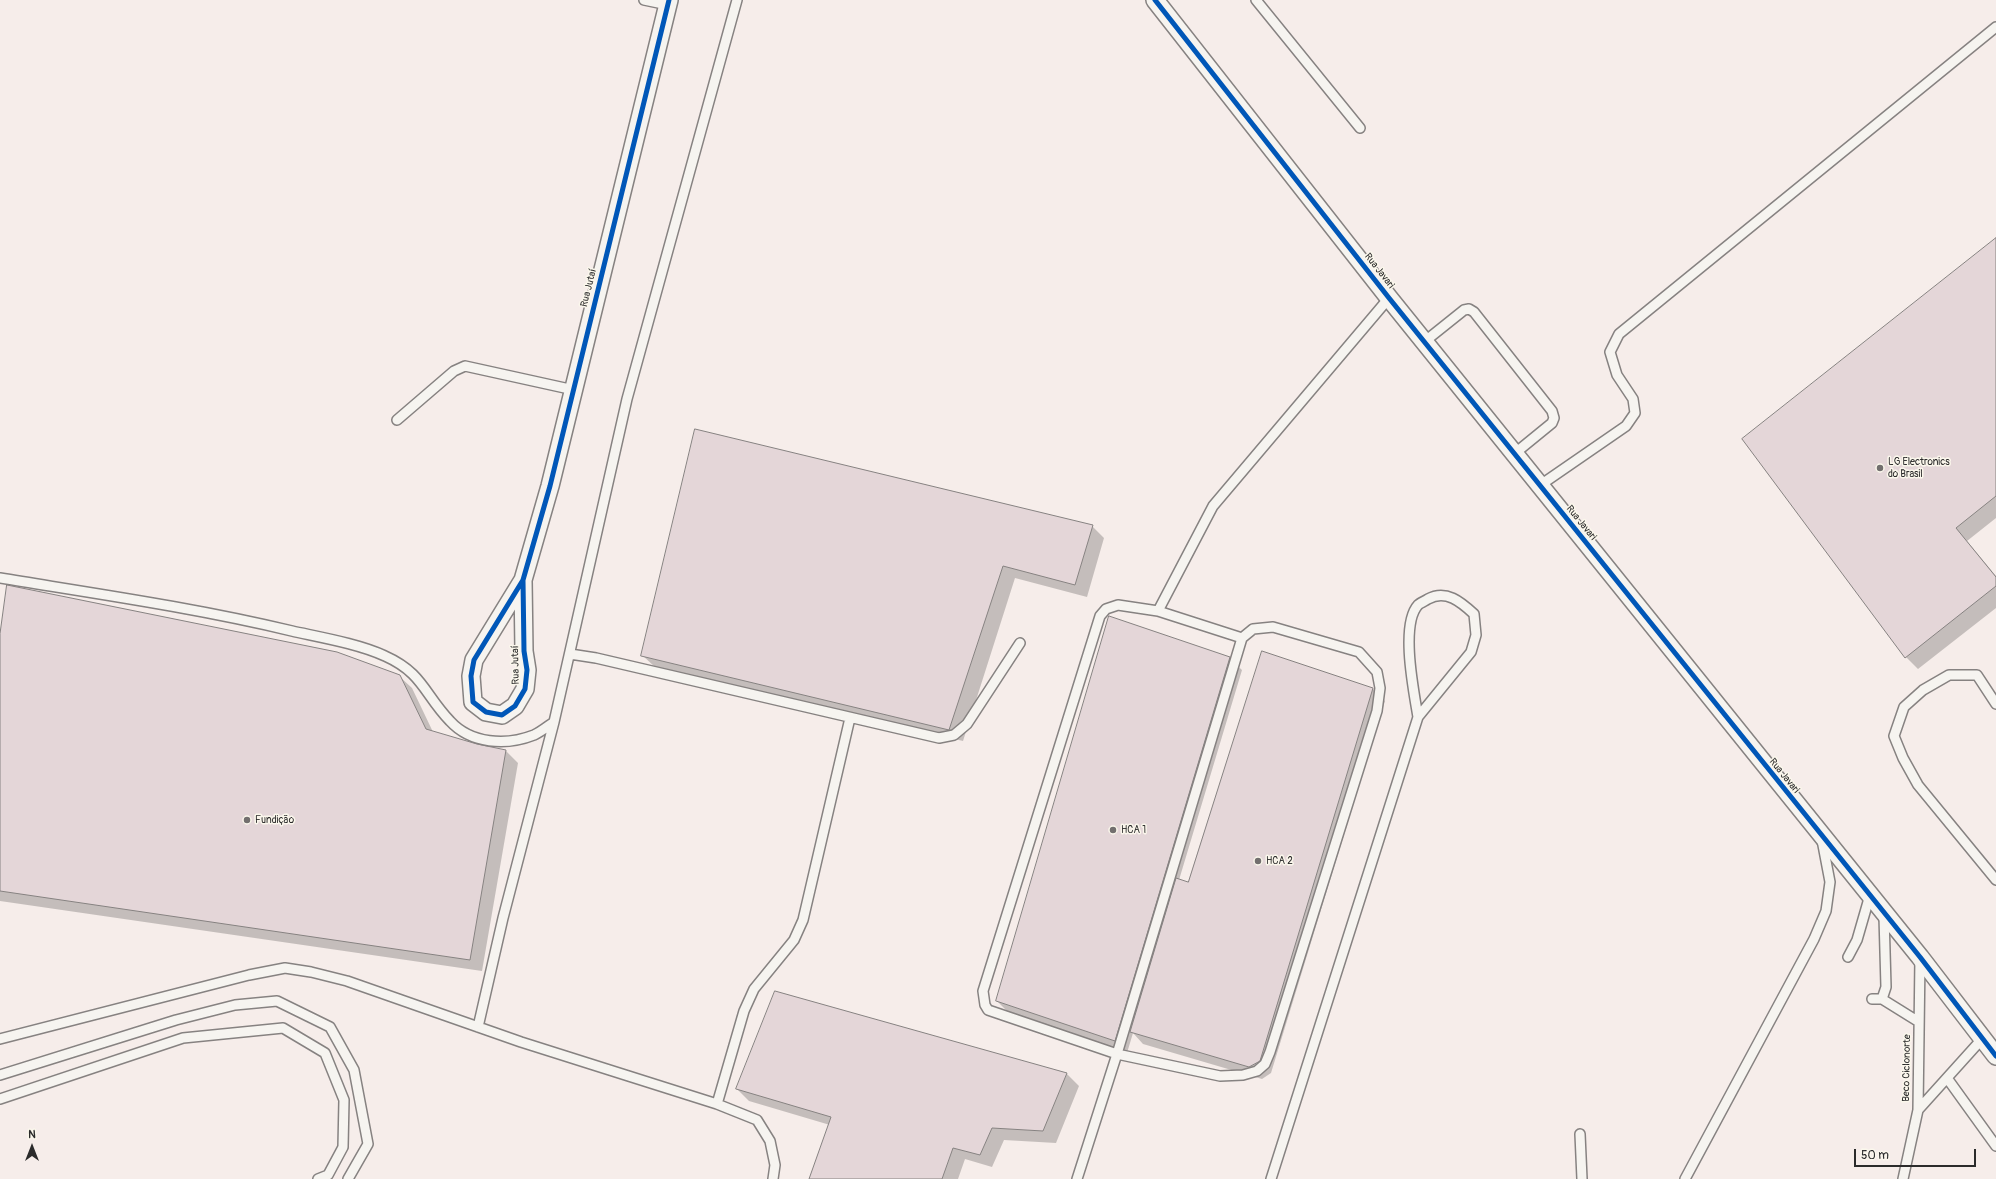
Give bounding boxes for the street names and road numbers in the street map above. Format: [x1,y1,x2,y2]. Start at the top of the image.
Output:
street label: Rua Javari [1361,251,1397,291]
street label: Rua Jutaí [578,268,600,308]
street label: Rua Javari [1563,503,1599,543]
street label: Rua Jutaí [510,645,522,685]
street label: Rua Javari [1766,756,1802,796]
street label: Beco Ciclonorte [1900,1034,1914,1102]

